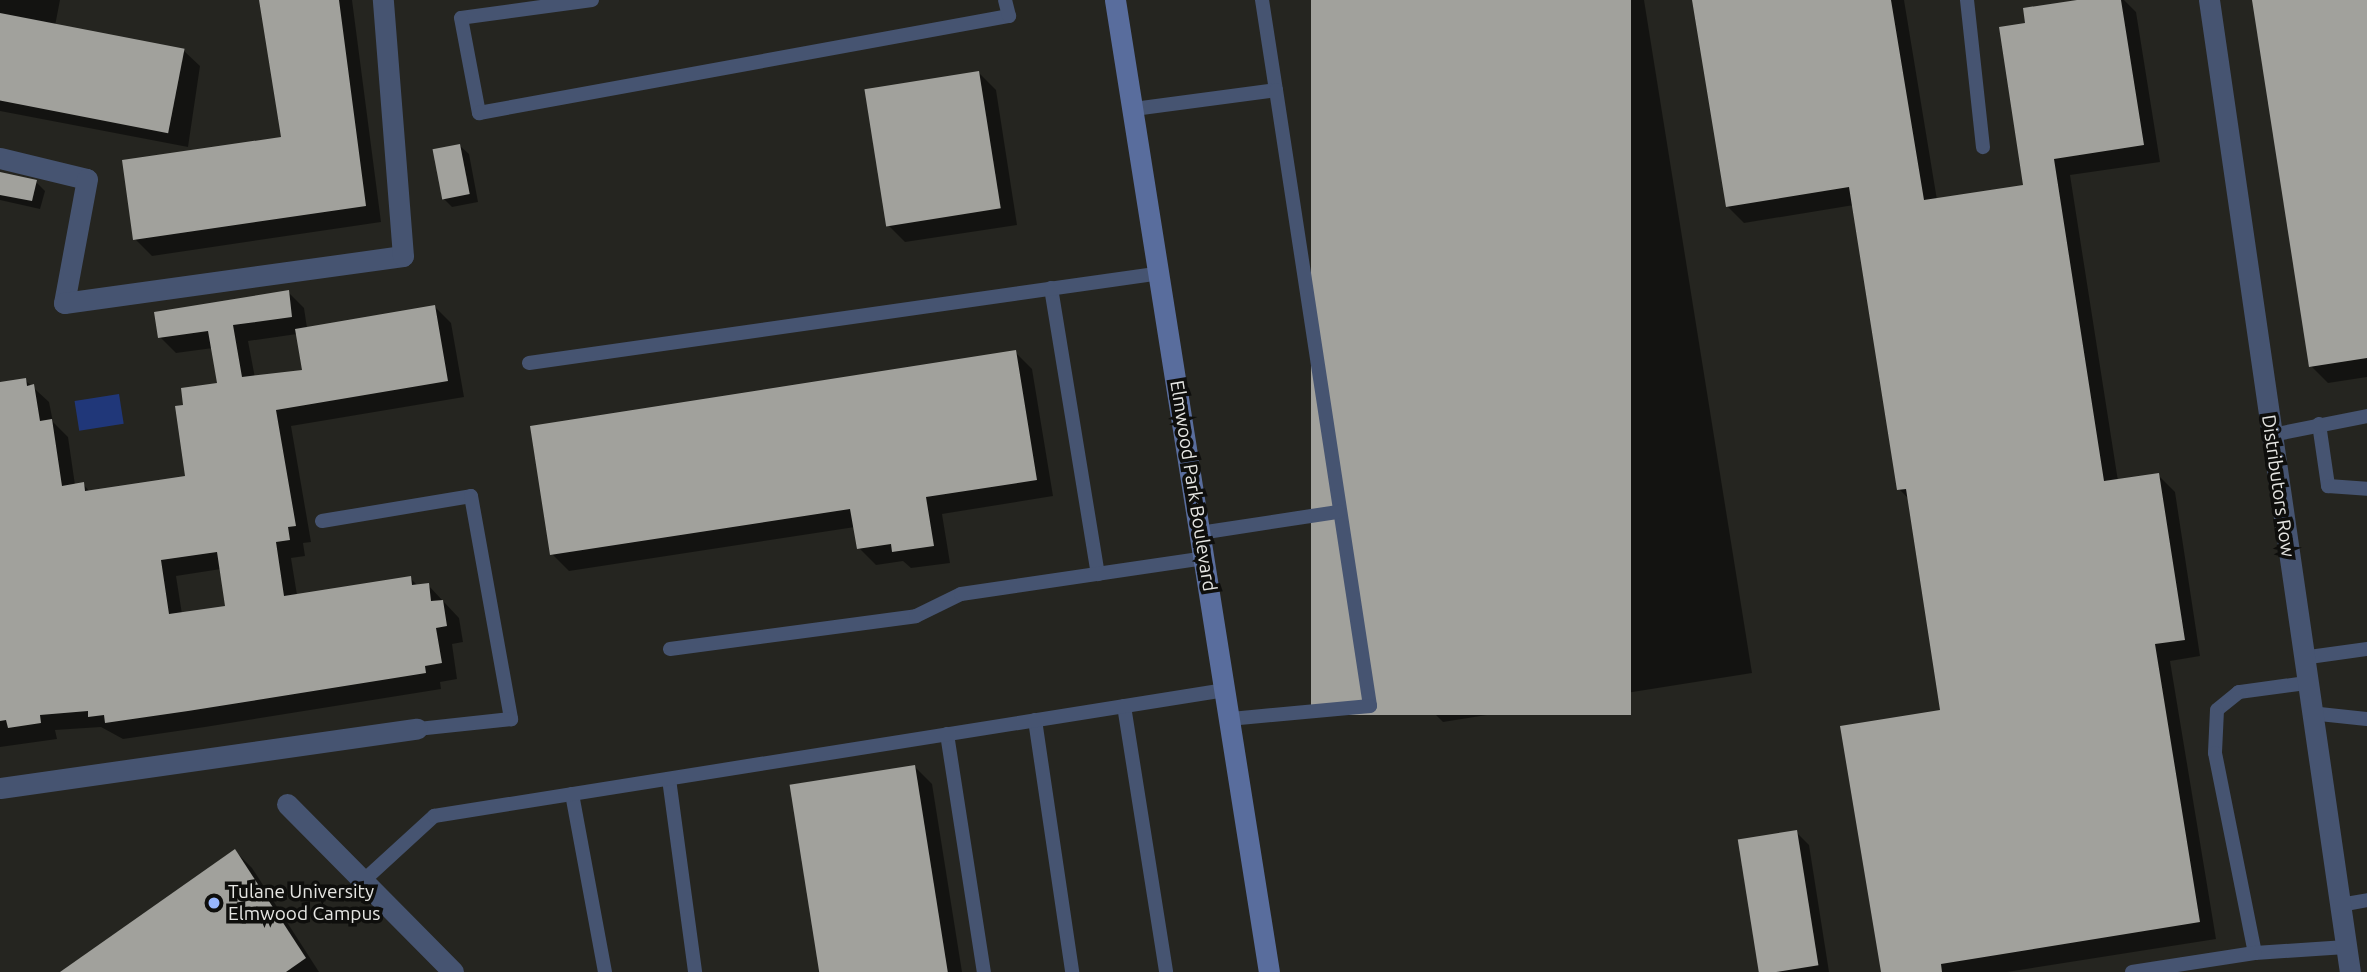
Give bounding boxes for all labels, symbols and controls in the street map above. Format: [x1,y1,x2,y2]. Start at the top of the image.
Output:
street label: Elmwood Park Boulevard [1165,379,1221,593]
street label: Distributors Row [2257,413,2299,559]
place label: Tulane University Elmwood Campus [228,881,380,925]
marker: Tulane University Elmwood Campus [206,895,222,911]

